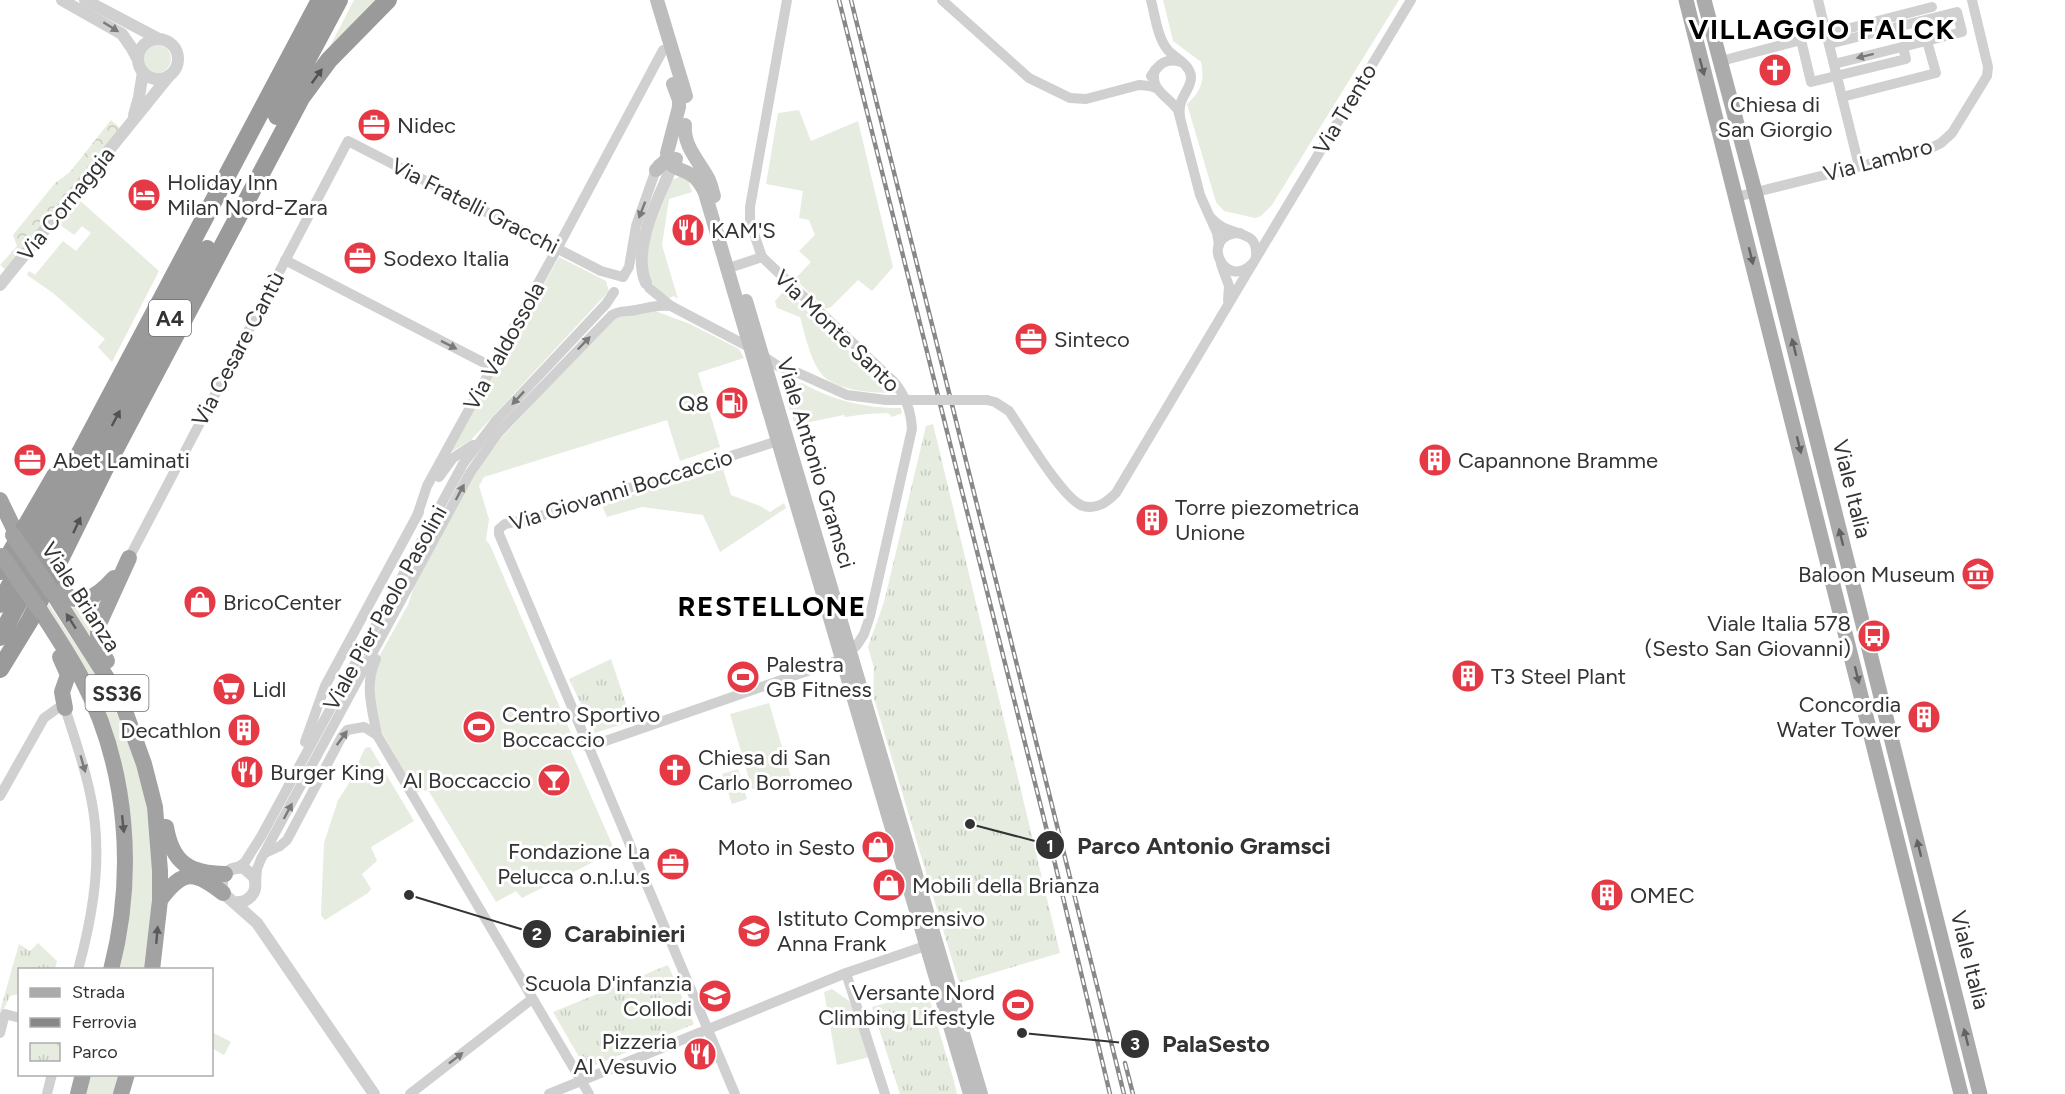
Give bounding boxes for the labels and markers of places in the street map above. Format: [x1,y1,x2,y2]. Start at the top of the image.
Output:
church icon: Chiesa di San Giorgio [1757,52,1793,88]
place label: Chiesa di San Giorgio [1717,91,1833,143]
office icon: Nidec [356,107,392,143]
place label: Nidec [397,112,456,139]
place label: Holiday Inn Milan Nord-Zara [167,169,328,221]
hotel icon: Holiday Inn Milan Nord-Zara [126,177,162,213]
restaurant icon: KAM'S [670,212,706,248]
place label: KAM'S [711,217,776,244]
office icon: Sodexo Italia [342,240,378,276]
place label: Sodexo Italia [383,245,509,272]
office icon: Sinteco [1013,321,1049,357]
place label: Sinteco [1054,326,1130,353]
fuel station icon: Q8 [714,385,750,421]
place label: Q8 [678,390,709,417]
office icon: Abet Laminati [12,442,48,478]
building icon: Capannone Bramme [1417,442,1453,478]
place label: Abet Laminati [53,447,190,474]
place label: Capannone Bramme [1458,447,1658,474]
place label: Torre piezometrica Unione [1175,494,1359,546]
building icon: Torre piezometrica Unione [1134,502,1170,538]
museum icon: Baloon Museum [1960,556,1996,592]
place label: Baloon Museum [1798,561,1955,588]
shop icon: BricoCenter [182,584,218,620]
place label: BricoCenter [223,589,342,616]
place label: Viale Italia 578 (Sesto San Giovanni) [1644,610,1851,662]
bus stop icon: Viale Italia 578 (Sesto San Giovanni) [1856,618,1892,654]
place label: Palestra GB Fitness [766,651,872,703]
building icon: T3 Steel Plant [1450,658,1486,694]
sports icon: Palestra GB Fitness [725,659,761,695]
place label: T3 Steel Plant [1491,663,1626,690]
supermarket icon: Lidl [211,671,247,707]
place label: Lidl [252,676,286,703]
place label: Concordia Water Tower [1777,691,1902,743]
building icon: Concordia Water Tower [1906,699,1942,735]
place label: Centro Sportivo Boccaccio [502,701,660,753]
sports icon: Centro Sportivo Boccaccio [461,709,497,745]
building icon: Decathlon [226,712,262,748]
place label: Decathlon [120,717,221,744]
place label: Chiesa di San Carlo Borromeo [698,744,853,796]
church icon: Chiesa di San Carlo Borromeo [657,752,693,788]
restaurant icon: Burger King [229,754,265,790]
place label: Burger King [270,759,385,786]
bar icon: Al Boccaccio [536,762,572,798]
place label: Al Boccaccio [403,767,531,794]
callout: Parco Antonio Gramsci [1035,824,1343,866]
shop icon: Moto in Sesto [860,829,896,865]
place label: Moto in Sesto [718,834,855,861]
place label: Fondazione La Pelucca o.n.l.u.s [497,838,650,890]
office icon: Fondazione La Pelucca o.n.l.u.s [655,846,691,882]
shop icon: Mobili della Brianza [871,867,907,903]
place label: Mobili della Brianza [912,872,1100,899]
building icon: OMEC [1589,877,1625,913]
place label: OMEC [1630,882,1695,909]
place label: Istituto Comprensivo Anna Frank [777,905,985,957]
callout: Carabinieri [522,913,697,955]
school or university icon: Istituto Comprensivo Anna Frank [736,913,772,949]
place label: Scuola D'infanzia Collodi [524,970,692,1022]
school or university icon: Scuola D'infanzia Collodi [697,978,733,1014]
place label: Versante Nord Climbing Lifestyle [818,979,995,1031]
sports icon: Versante Nord Climbing Lifestyle [1000,987,1036,1023]
callout: PalaSesto [1120,1023,1282,1065]
place label: Pizzeria Al Vesuvio [574,1028,677,1080]
restaurant icon: Pizzeria Al Vesuvio [682,1036,718,1072]

